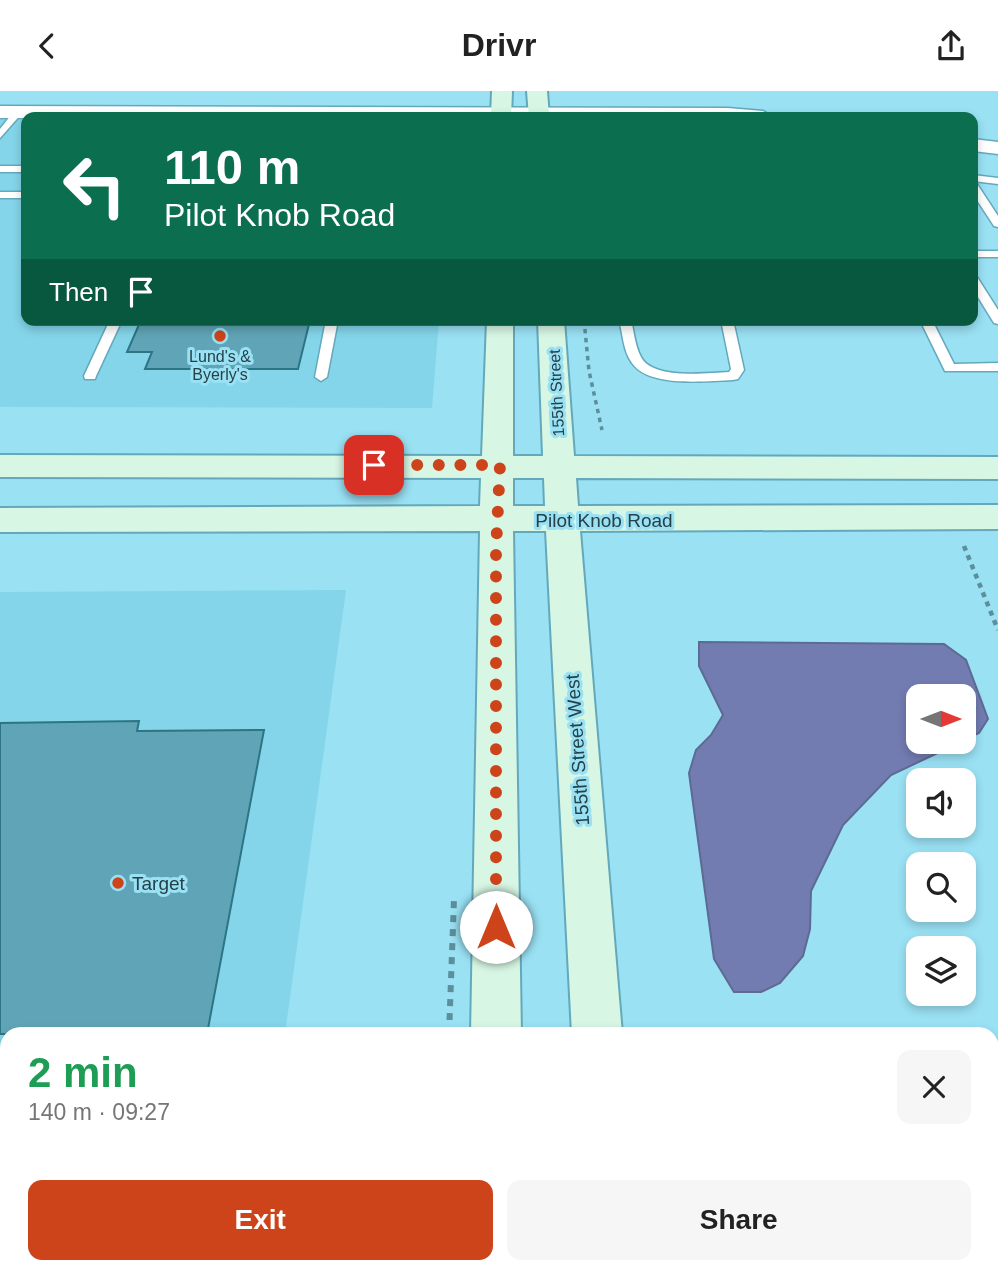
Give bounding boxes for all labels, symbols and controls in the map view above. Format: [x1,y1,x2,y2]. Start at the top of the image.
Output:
icon: back [28,27,66,65]
text: Drivr [462,27,536,63]
icon: share [932,27,970,65]
icon: left [49,140,140,231]
text: 110 m [164,140,300,194]
text: Pilot Knob Road [164,197,395,233]
icon: arrive [122,273,160,311]
text: Then [49,277,108,307]
marker: Lund's & Byerly's [212,328,228,344]
place label: Lund's & Byerly's [189,348,251,383]
street label: 155th Street [546,348,567,437]
pin [344,435,404,495]
icon: arrive [355,446,393,484]
street label: Pilot Knob Road [535,510,673,531]
street label: 155th Street West [562,673,593,826]
north arrow [906,684,976,754]
map controls [906,684,976,1006]
button: sound [906,768,976,838]
button: search [906,852,976,922]
place label: Target [132,873,186,894]
marker: Target [110,875,126,891]
position arrow [459,890,533,964]
button: layers [906,936,976,1006]
text: 2 min [28,1049,138,1096]
button: close [897,1050,971,1124]
text: 140 m · 09:27 [28,1099,170,1125]
button: Exit [28,1180,493,1260]
button: Share [507,1180,971,1260]

